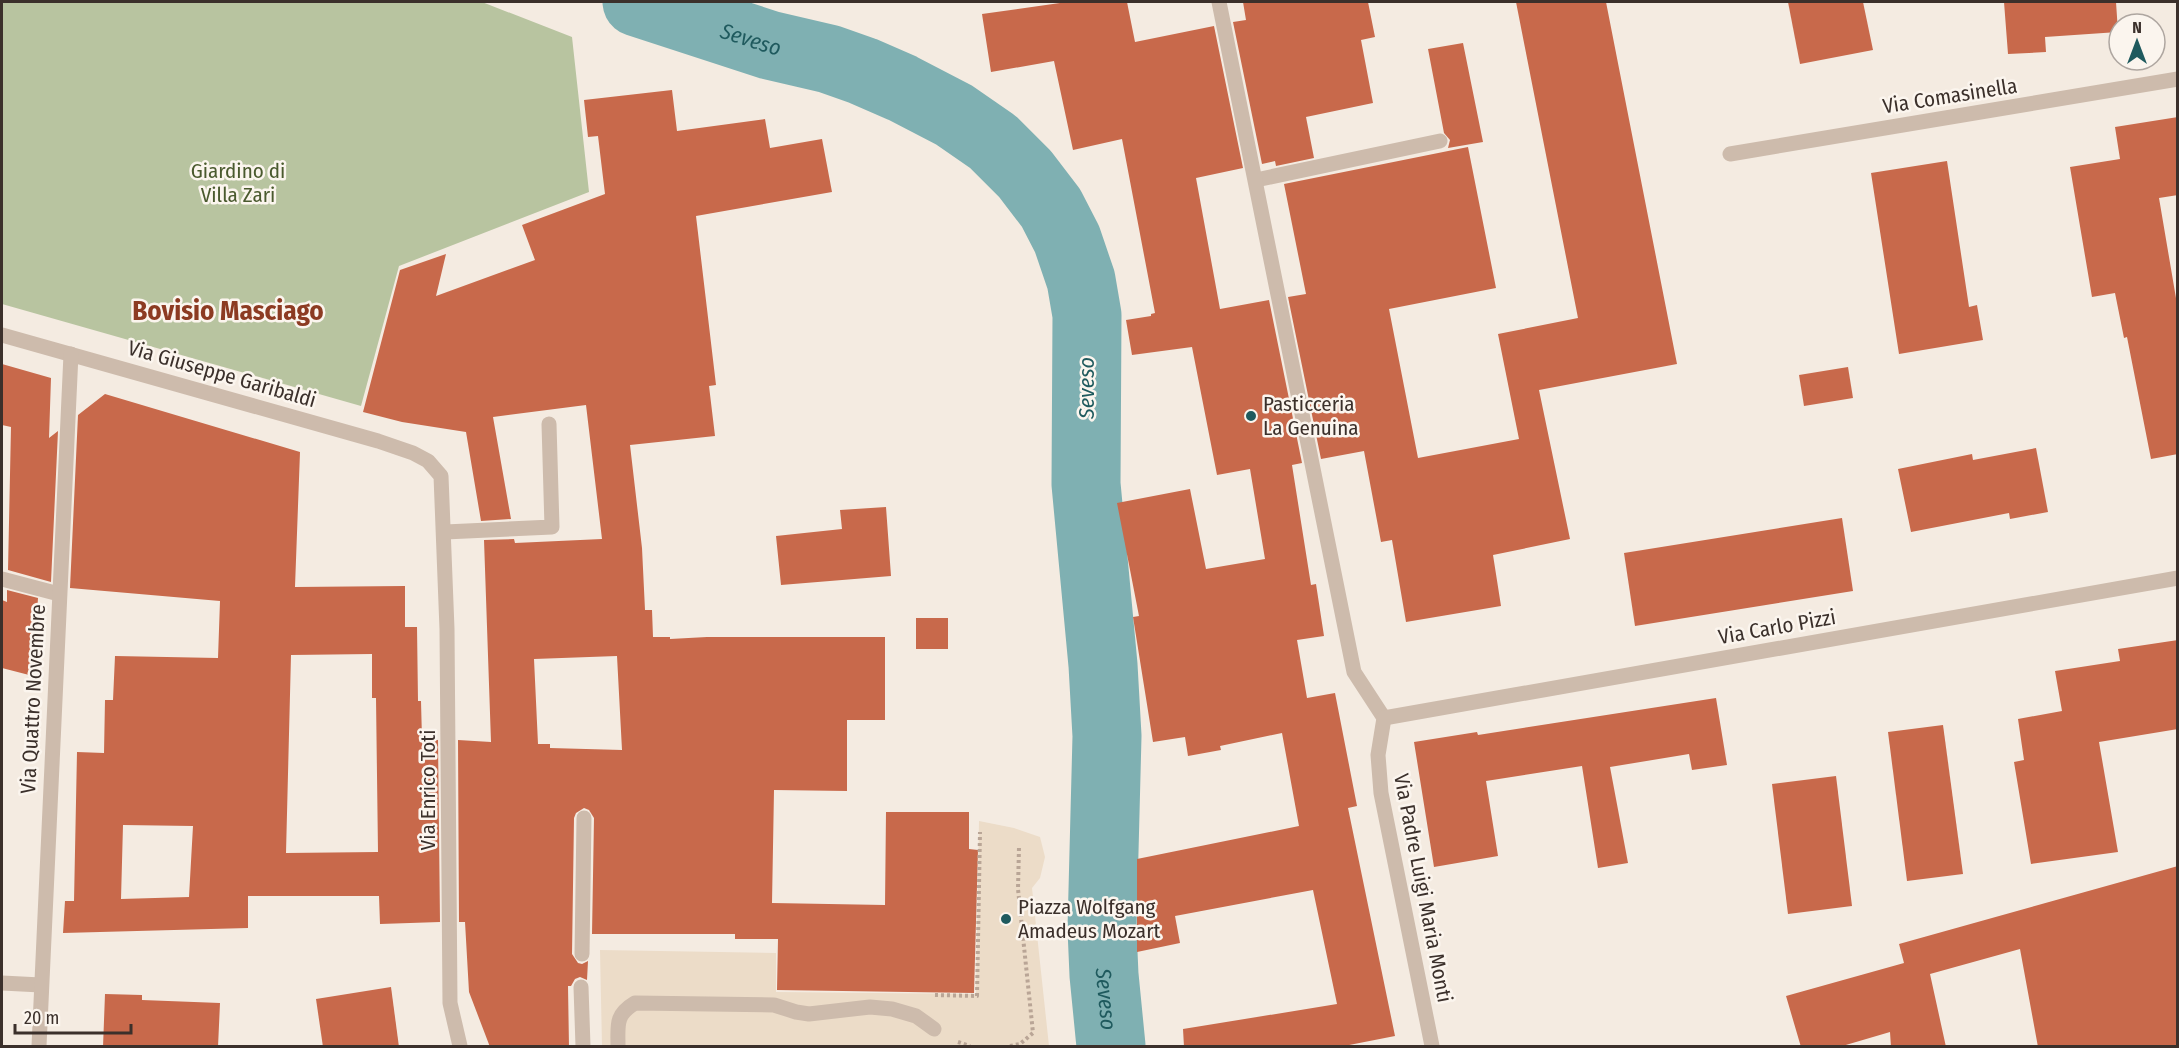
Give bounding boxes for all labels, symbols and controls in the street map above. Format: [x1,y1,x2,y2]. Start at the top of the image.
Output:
north arrow [2107,12,2167,72]
water label: Seveso [716,16,784,61]
text: N [2132,18,2142,37]
street label: Via Comasinella [1881,73,2019,119]
park label: Giardino di Villa Zari [191,158,285,208]
district label: Bovisio Masciago [132,295,324,327]
street label: Via Giuseppe Garibaldi [125,335,319,413]
water label: Seveso [1073,357,1100,420]
place label: Pasticceria La Genuina [1263,391,1359,441]
marker: Pasticceria La Genuina [1244,409,1258,423]
street label: Via Quattro Novembre [15,603,51,795]
street label: Via Carlo Pizzi [1716,604,1838,650]
street label: Via Enrico Toti [415,730,441,850]
street label: Via Padre Luigi Maria Monti [1388,771,1458,1005]
place label: Piazza Wolfgang Amadeus Mozart [1018,894,1160,944]
marker: Piazza Wolfgang Amadeus Mozart [999,912,1013,926]
water label: Seveso [1090,967,1123,1031]
scale bar [15,997,130,1035]
text: 20 m [24,1007,59,1029]

